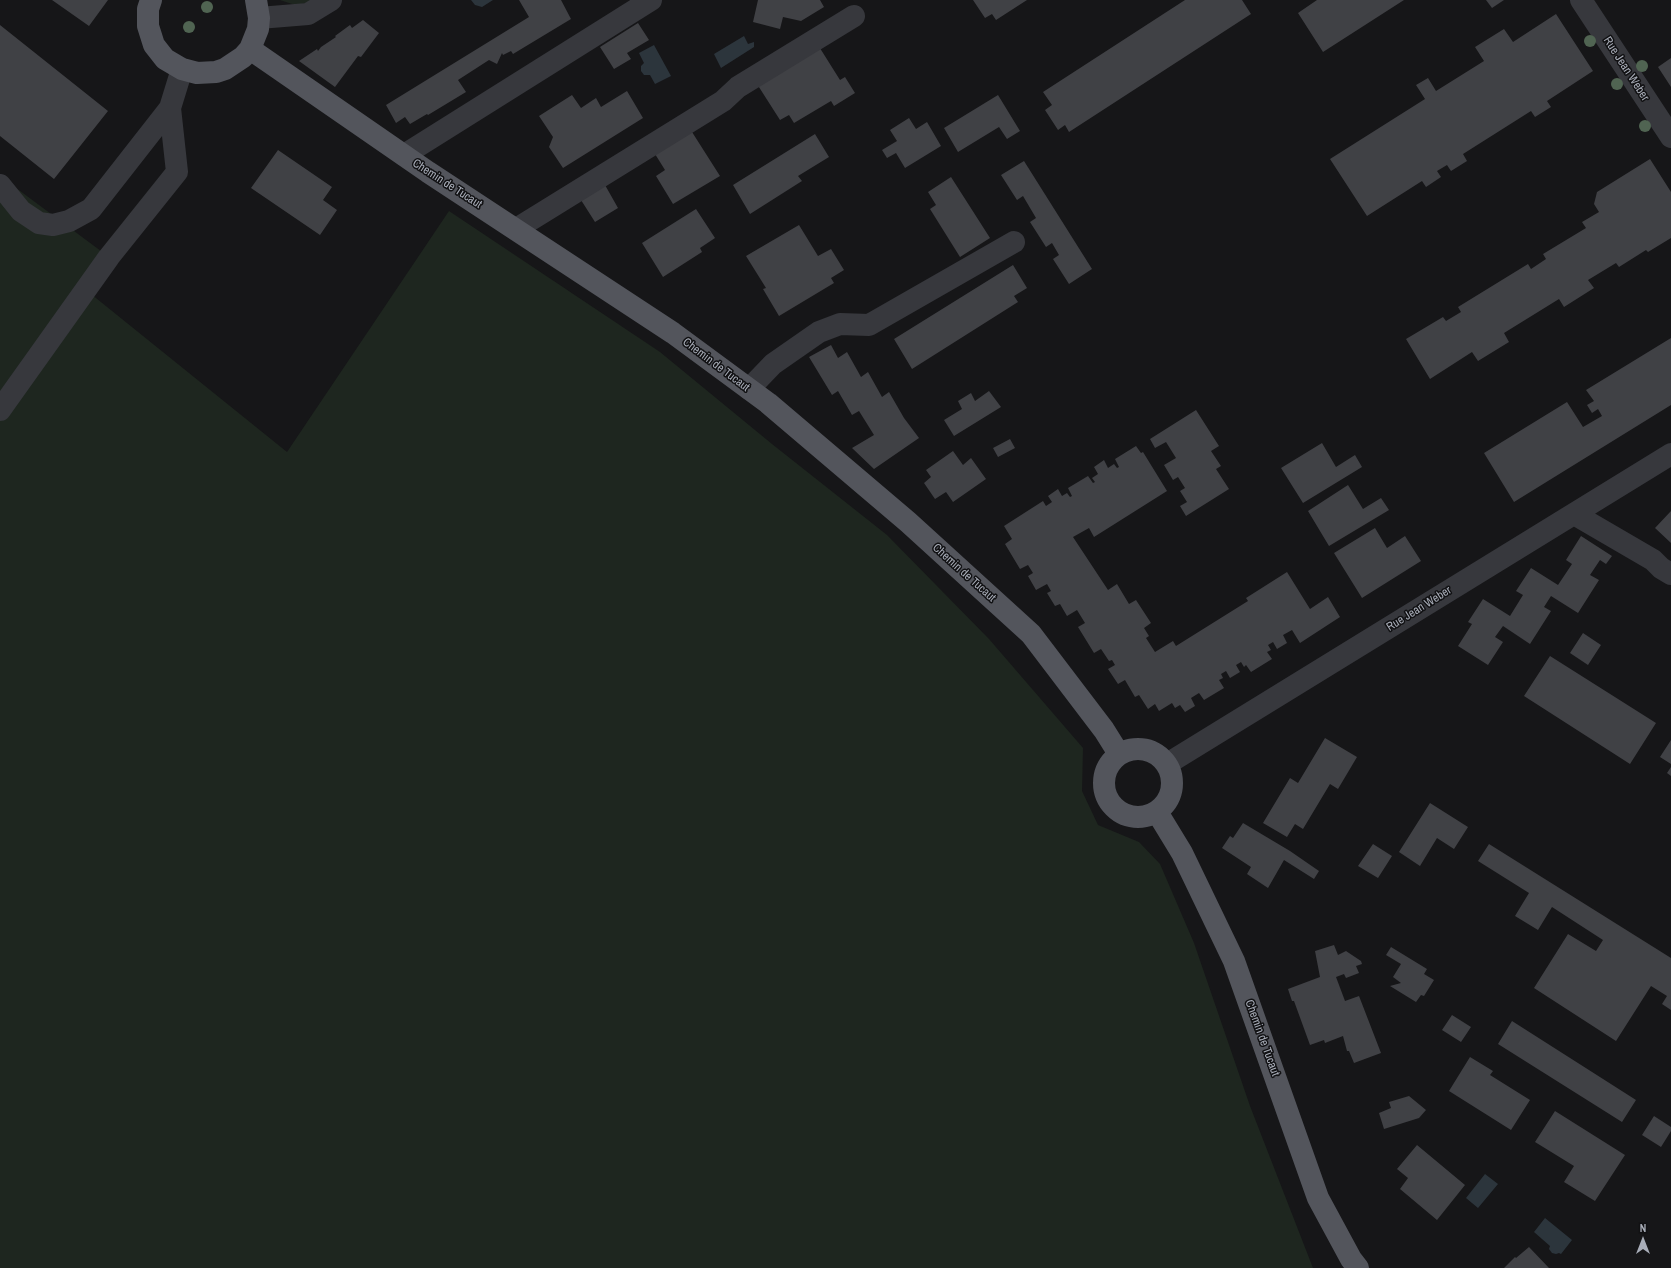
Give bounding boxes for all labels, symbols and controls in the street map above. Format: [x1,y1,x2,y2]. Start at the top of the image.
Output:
street label: Rue Jean Weber [1600,34,1652,104]
street label: Chemin de Tucaut [409,156,485,212]
street label: Chemin de Tucaut [680,335,752,395]
street label: Chemin de Tucaut [929,541,999,605]
street label: Rue Jean Weber [1384,583,1454,635]
street label: Chemin de Tucaut [1242,998,1282,1078]
north arrow [1623,1220,1663,1260]
text: N [1640,1221,1646,1235]

